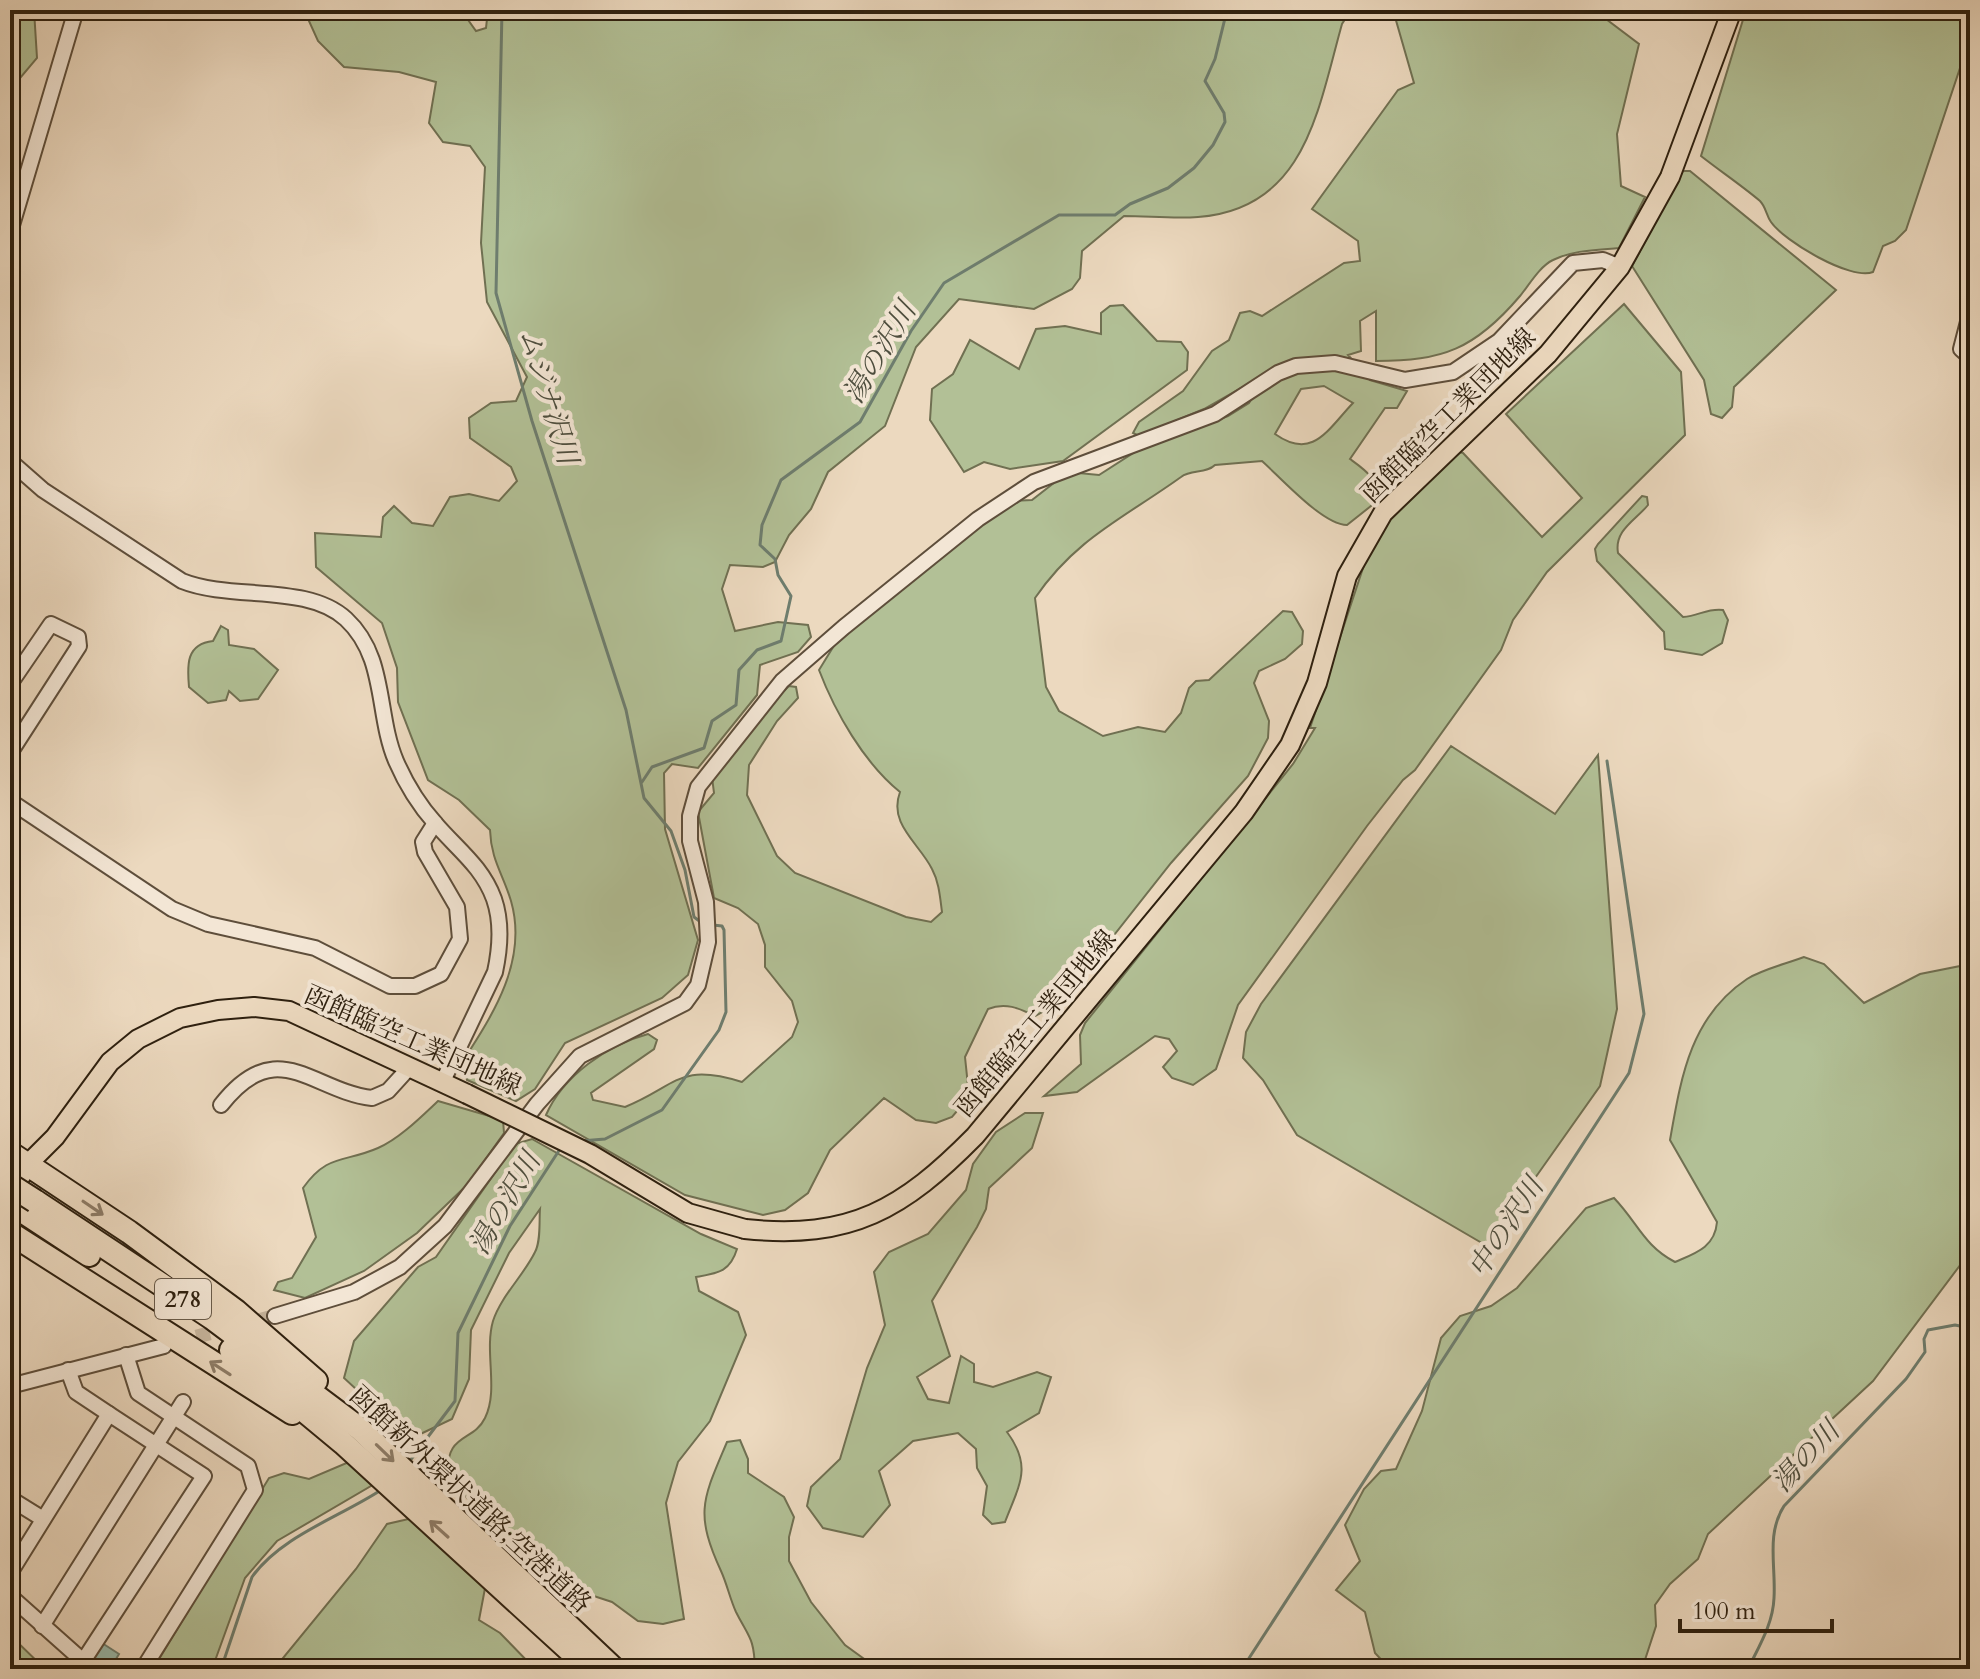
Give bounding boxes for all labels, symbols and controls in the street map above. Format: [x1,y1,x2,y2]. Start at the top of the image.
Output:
water label: 湯の沢川 [835,292,927,410]
street label: 函館臨空工業団地線 [1353,320,1543,510]
water label: ムジナ沢川 [509,324,588,472]
street label: 函館臨空工業団地線 [947,922,1124,1124]
street label: 函館臨空工業団地線 [299,977,527,1104]
water label: 湯の沢川 [460,1143,551,1262]
water label: 中の沢川 [1459,1168,1554,1285]
one-way arrow [81,1200,104,1216]
road number: 278 [155,1279,211,1319]
one-way arrow [209,1360,231,1376]
street label: 函館新外環状道路;空港道路 [342,1378,599,1621]
water label: 湯の川 [1763,1411,1850,1500]
one-way arrow [375,1443,395,1462]
one-way arrow [430,1521,450,1539]
scale bar [1680,1583,1832,1633]
text: 100 m [1692,1595,1756,1628]

